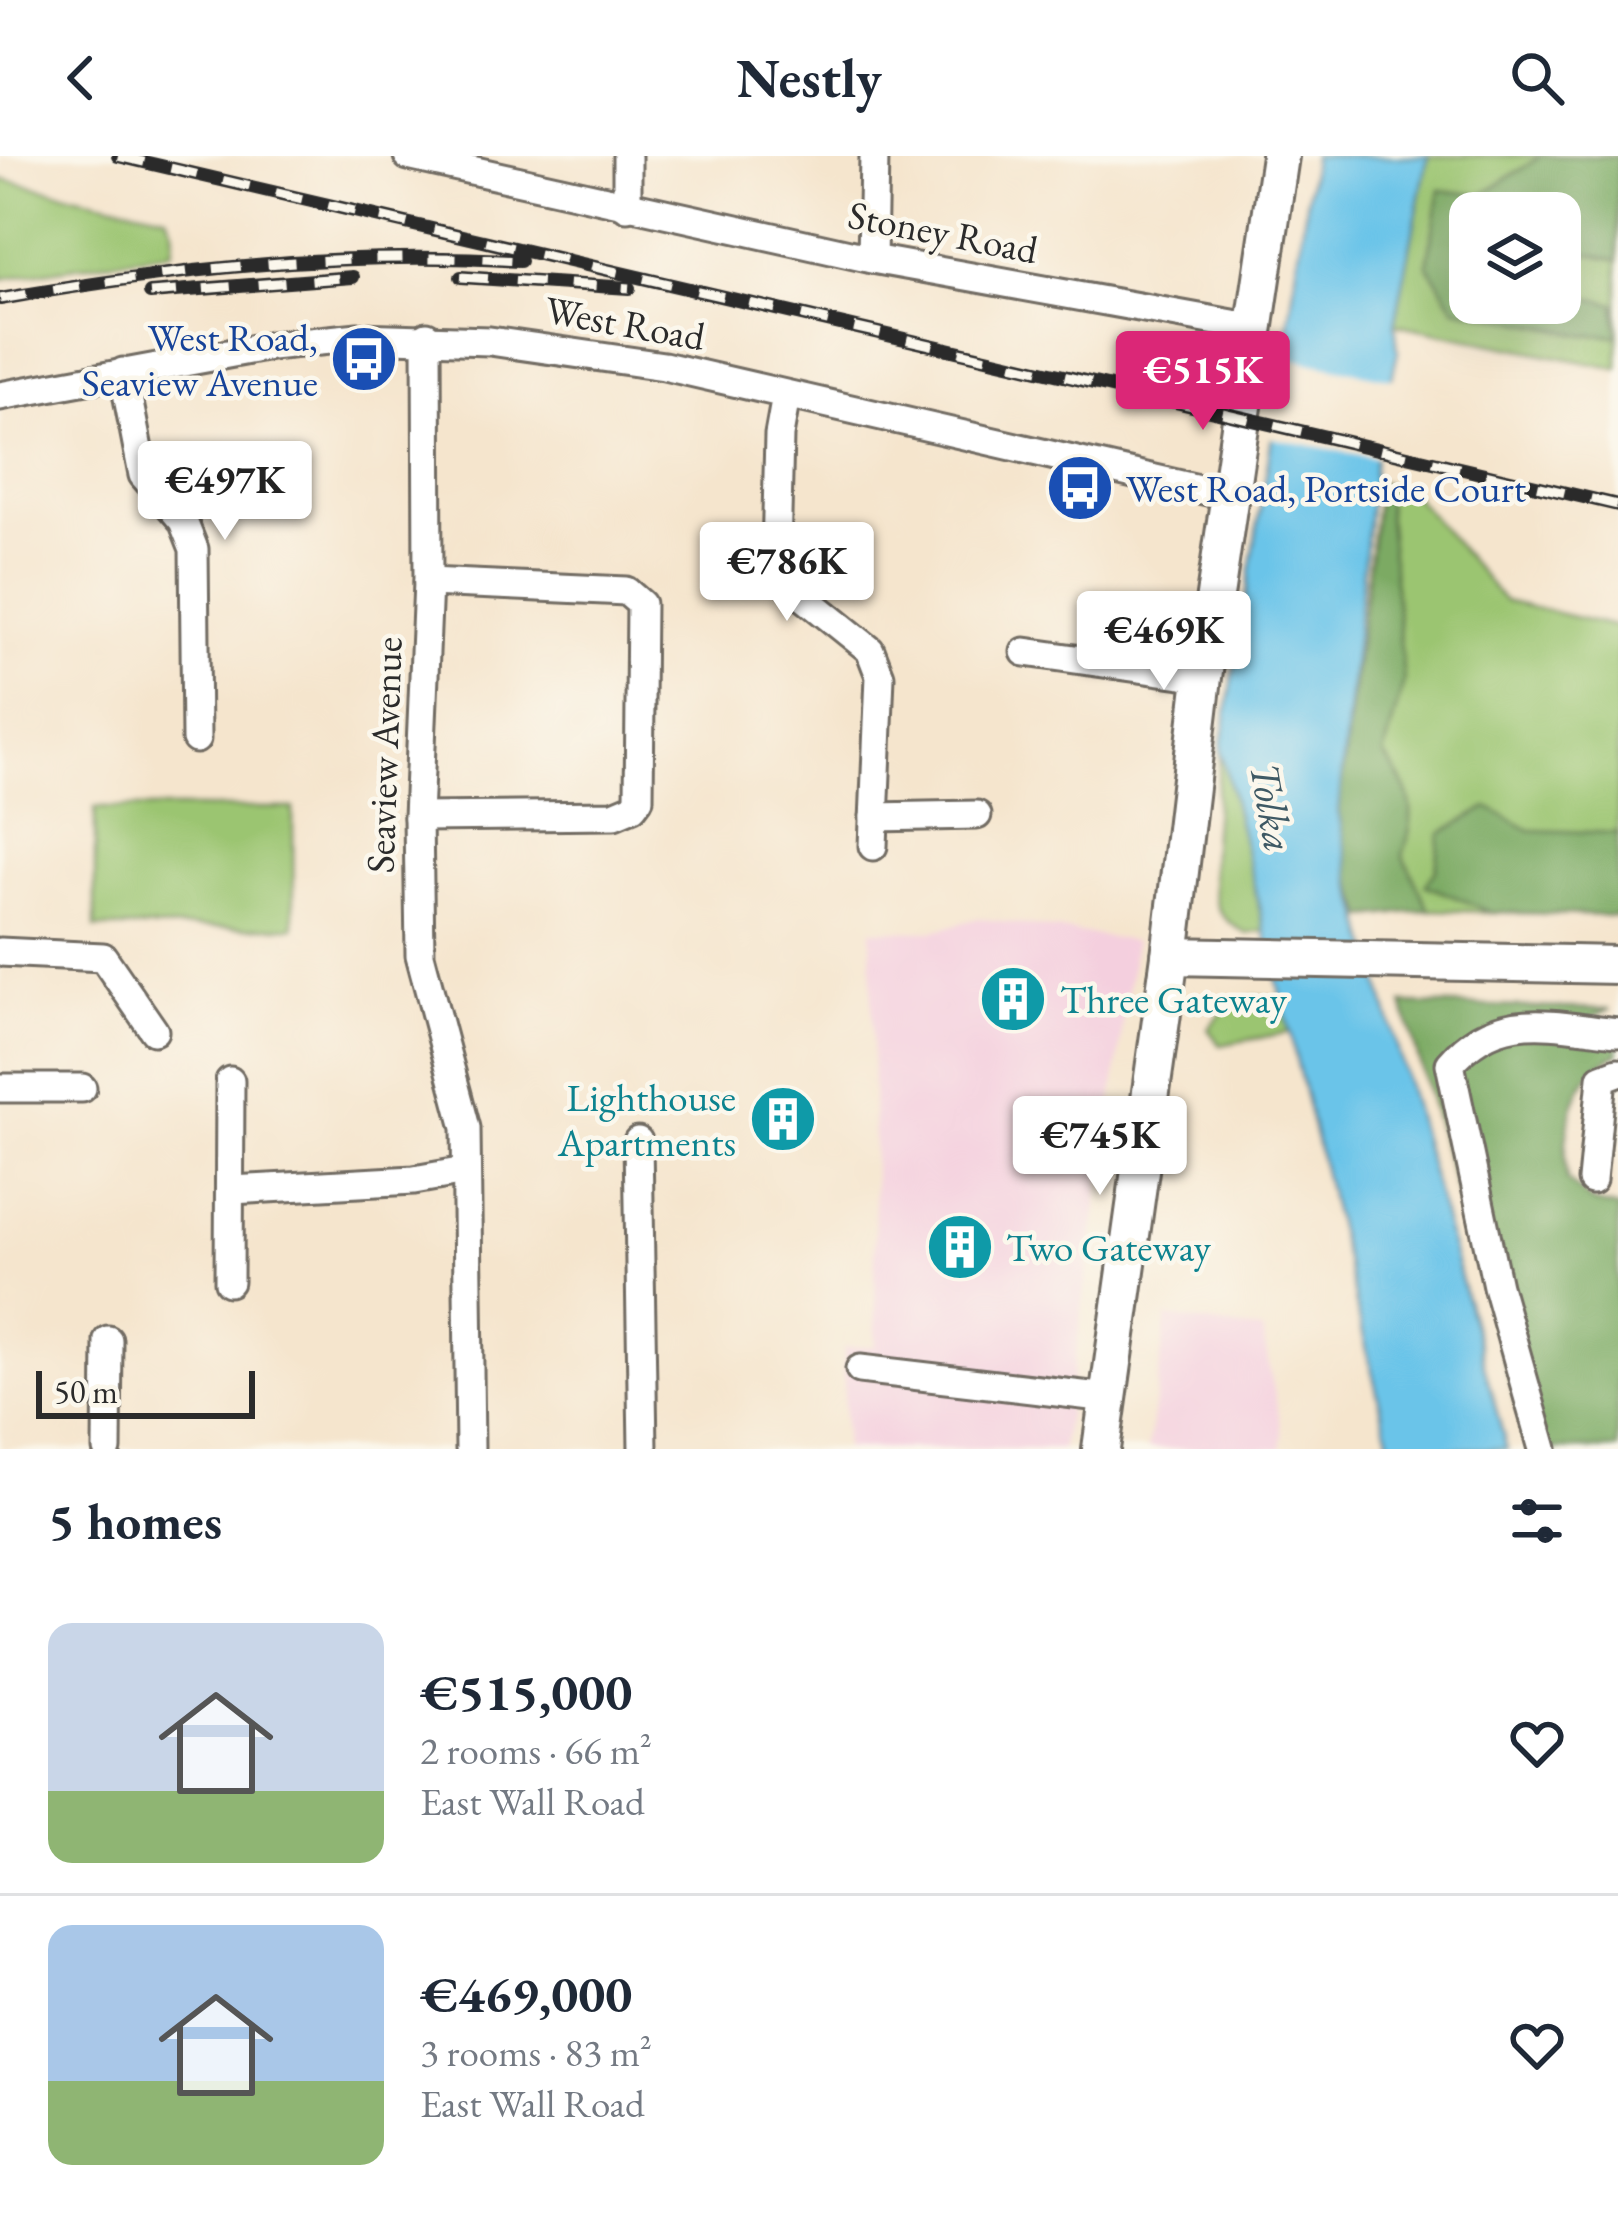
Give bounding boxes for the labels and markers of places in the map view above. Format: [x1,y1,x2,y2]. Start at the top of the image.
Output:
place label: West Road, Seaview Avenue [82,312,318,408]
bus stop icon: West Road, Seaview Avenue [329,324,399,394]
pin: €515K [1119,331,1287,433]
pin: €497K [141,441,309,543]
bus stop icon: West Road, Portside Court [1045,453,1115,523]
place label: West Road, Portside Court [1126,463,1526,514]
pin: €786K [703,522,871,624]
pin: €469K [1080,591,1248,693]
building icon: Three Gateway [978,964,1048,1034]
place label: Three Gateway [1060,974,1288,1025]
place label: Lighthouse Apartments [557,1072,736,1168]
building icon: Lighthouse Apartments [748,1084,818,1154]
pin: €745K [1016,1096,1184,1198]
building icon: Two Gateway [925,1212,995,1282]
place label: Two Gateway [1006,1222,1212,1273]

